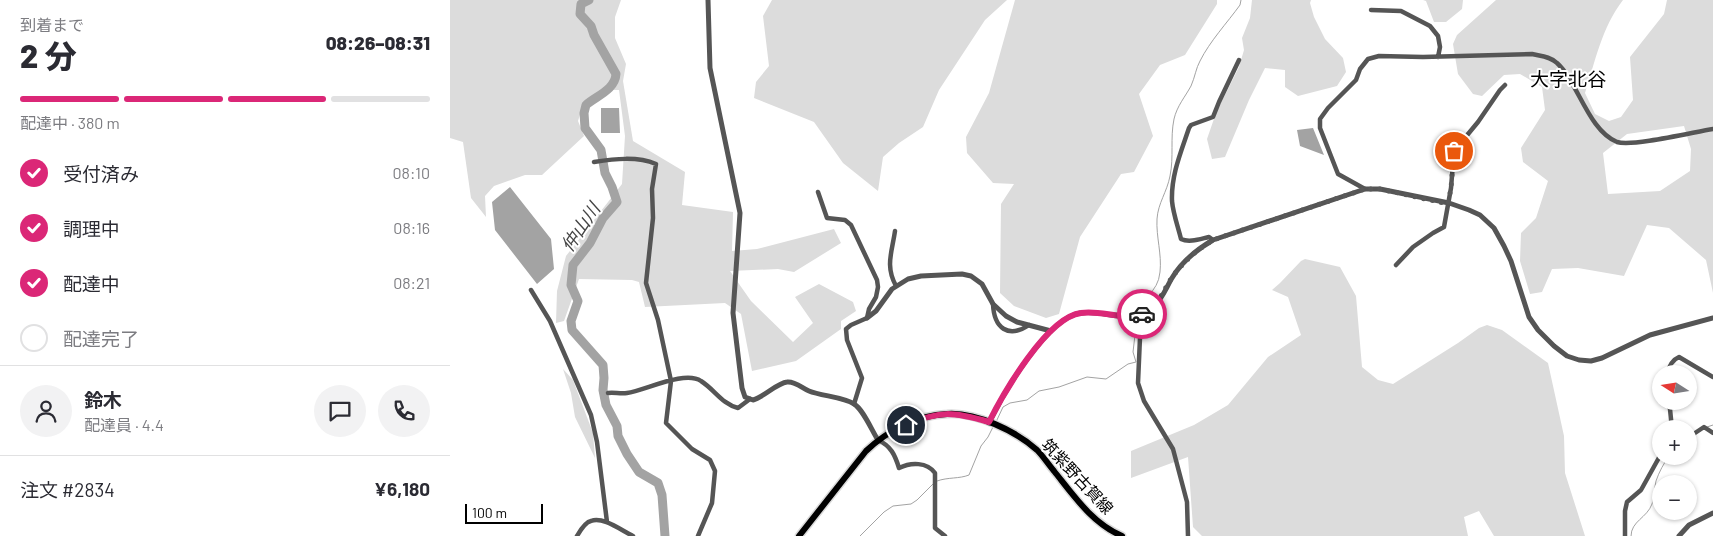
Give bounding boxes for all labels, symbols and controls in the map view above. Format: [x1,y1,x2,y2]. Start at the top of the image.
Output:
text: 到着まで [20,15,84,34]
text: 08:26–08:31 [326,31,430,54]
text: 2 分 [20,36,77,74]
district label: 大字北谷 [1530,67,1606,90]
text: 配達中 · 380 m [20,113,120,132]
pin [1433,130,1475,172]
icon: bag [1440,137,1468,165]
icon: check [20,159,48,187]
text: 受付済み [63,162,139,185]
text: 08:10 [393,163,430,182]
water label: 仲山川 [556,197,605,256]
icon: check [20,214,48,242]
text: 調理中 [63,217,120,240]
text: 08:16 [393,218,430,237]
icon: check [20,269,48,297]
text: 配達中 [63,272,120,295]
text: 08:21 [393,273,430,292]
courier [1117,289,1167,339]
icon: car [1128,300,1156,328]
text: 配達完了 [63,327,139,350]
north arrow [1652,365,1698,410]
map controls [1652,365,1697,520]
button: person [20,385,72,437]
button: chat [314,385,366,437]
button: phone [378,385,430,437]
text: 鈴木 [84,388,122,411]
pin [885,404,927,446]
icon: home [892,411,920,439]
text: 配達員 · 4.4 [84,415,164,434]
button: + [1652,420,1697,465]
street label: 筑紫野古賀線 [1038,434,1118,518]
button: − [1652,475,1697,520]
text: ¥6,180 [374,477,430,500]
text: 注文 #2834 [20,478,115,501]
scale bar [465,501,542,524]
text: 100 m [472,504,507,521]

